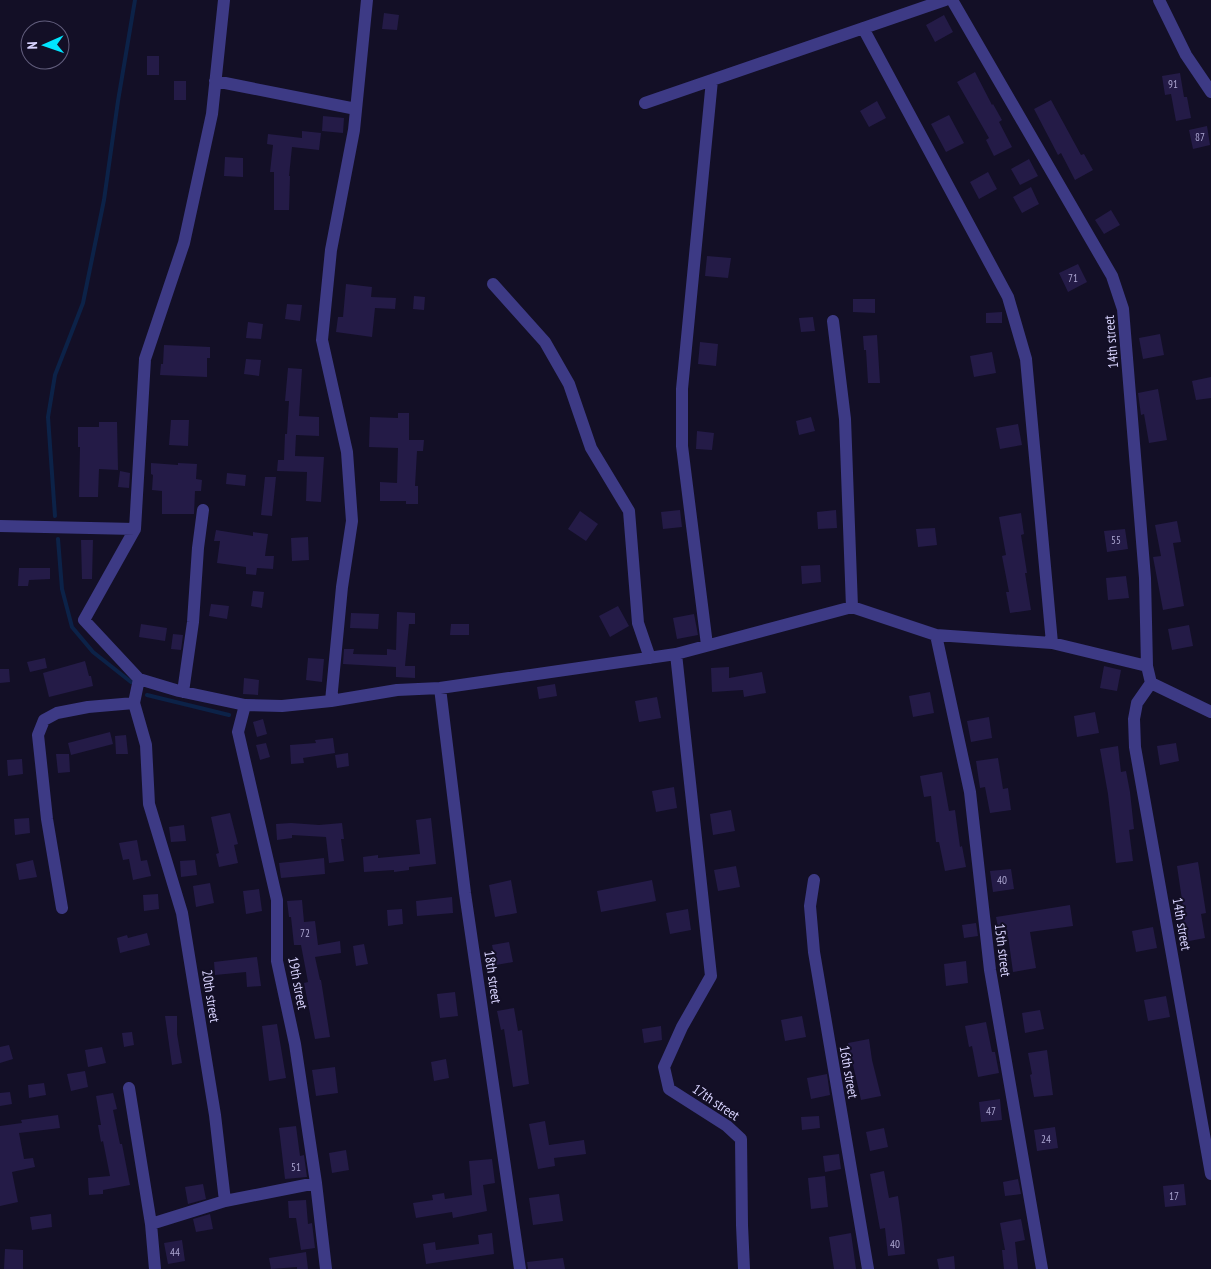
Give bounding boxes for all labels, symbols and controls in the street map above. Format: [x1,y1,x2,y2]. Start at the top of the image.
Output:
north arrow [20,20,70,70]
text: N [23,41,41,50]
house number: 91 [1168,77,1178,91]
house number: 87 [1195,130,1205,144]
house number: 71 [1068,271,1078,285]
street label: 14th street [1100,315,1122,369]
house number: 55 [1111,533,1121,547]
house number: 40 [997,873,1007,887]
street label: 14th street [1169,896,1196,952]
street label: 15th street [991,922,1015,978]
house number: 72 [300,926,310,940]
street label: 18th street [480,949,506,1005]
street label: 19th street [284,955,312,1011]
street label: 20th street [198,968,224,1024]
street label: 16th street [836,1044,863,1100]
street label: 17th street [689,1080,743,1124]
house number: 47 [986,1104,996,1118]
house number: 24 [1041,1132,1051,1146]
house number: 51 [291,1160,301,1174]
house number: 17 [1169,1189,1179,1203]
house number: 40 [890,1237,900,1251]
house number: 44 [170,1245,180,1259]

